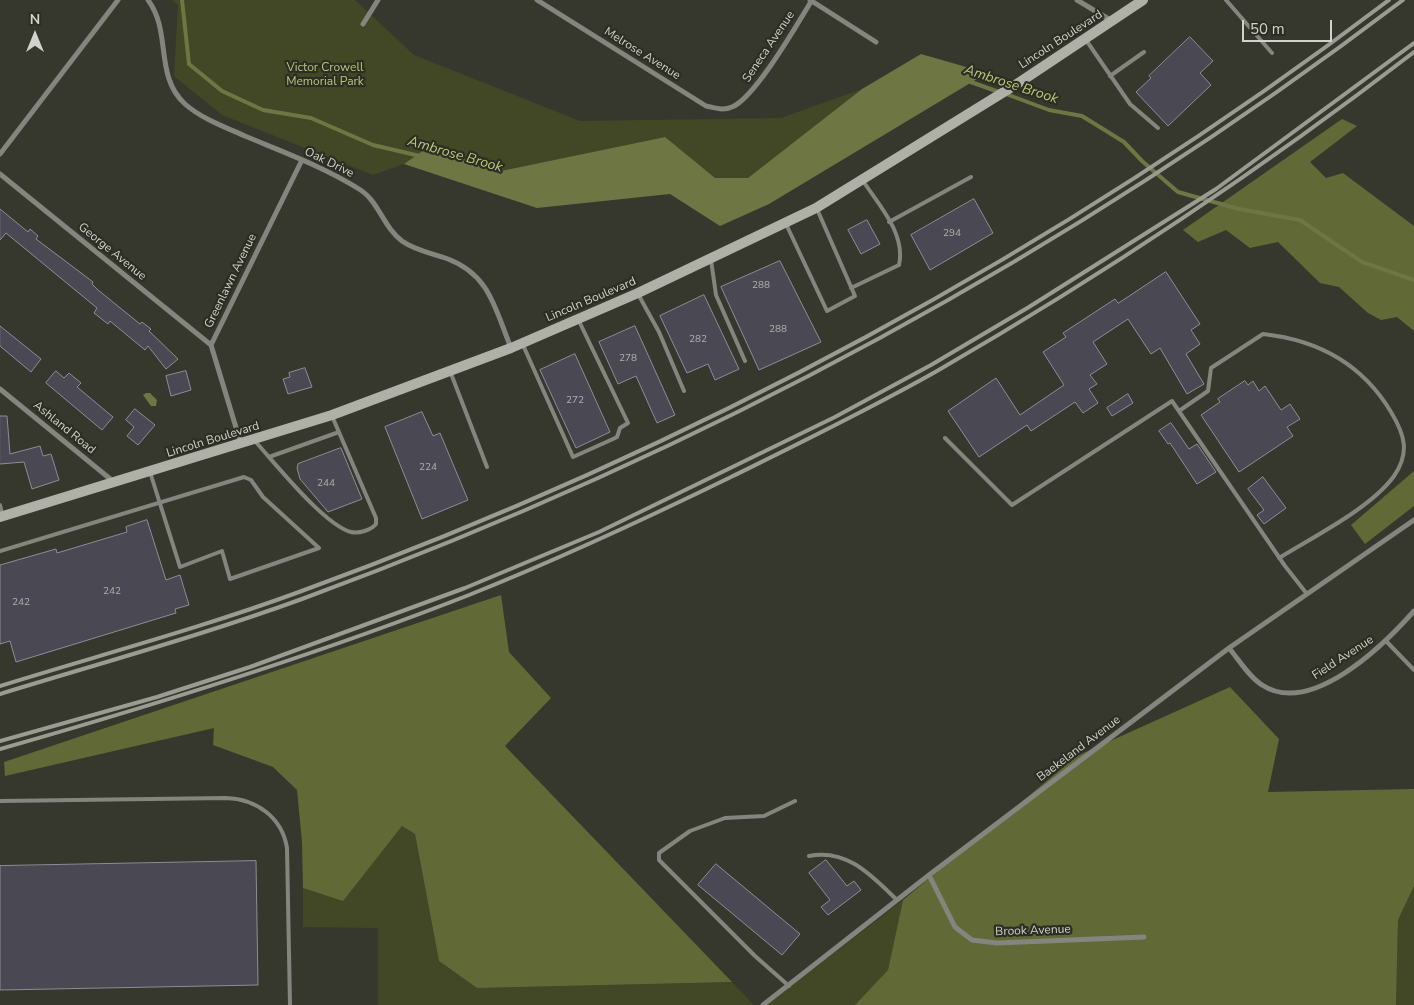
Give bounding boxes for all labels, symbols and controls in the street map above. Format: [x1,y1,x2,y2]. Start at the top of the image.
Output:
street label: Lincoln Boulevard [1017,8,1105,72]
street label: Seneca Avenue [740,9,798,85]
north arrow [10,10,60,60]
text: N [30,10,40,29]
scale bar [1244,10,1334,42]
text: 50 m [1250,19,1285,39]
street label: Melrose Avenue [601,25,683,83]
park label: Victor Crowell Memorial Park [286,61,364,89]
water label: Ambrose Brook [962,62,1060,108]
water label: Ambrose Brook [406,133,504,177]
street label: Oak Drive [302,145,356,181]
street label: George Avenue [75,220,149,284]
house number: 294 [943,228,961,240]
street label: Greenlawn Avenue [202,231,260,331]
street label: Lincoln Boulevard [544,274,638,326]
house number: 288 [752,280,770,292]
house number: 288 [769,324,787,336]
house number: 282 [689,334,707,346]
house number: 278 [619,353,637,365]
house number: 272 [566,395,584,407]
street label: Ashland Road [30,398,98,458]
street label: Lincoln Boulevard [165,419,261,461]
house number: 224 [419,462,437,474]
house number: 244 [317,478,335,490]
house number: 242 [103,586,121,598]
house number: 242 [12,597,30,609]
street label: Field Avenue [1310,633,1376,683]
street label: Baekeland Avenue [1034,713,1124,785]
street label: Brook Avenue [995,922,1071,940]

